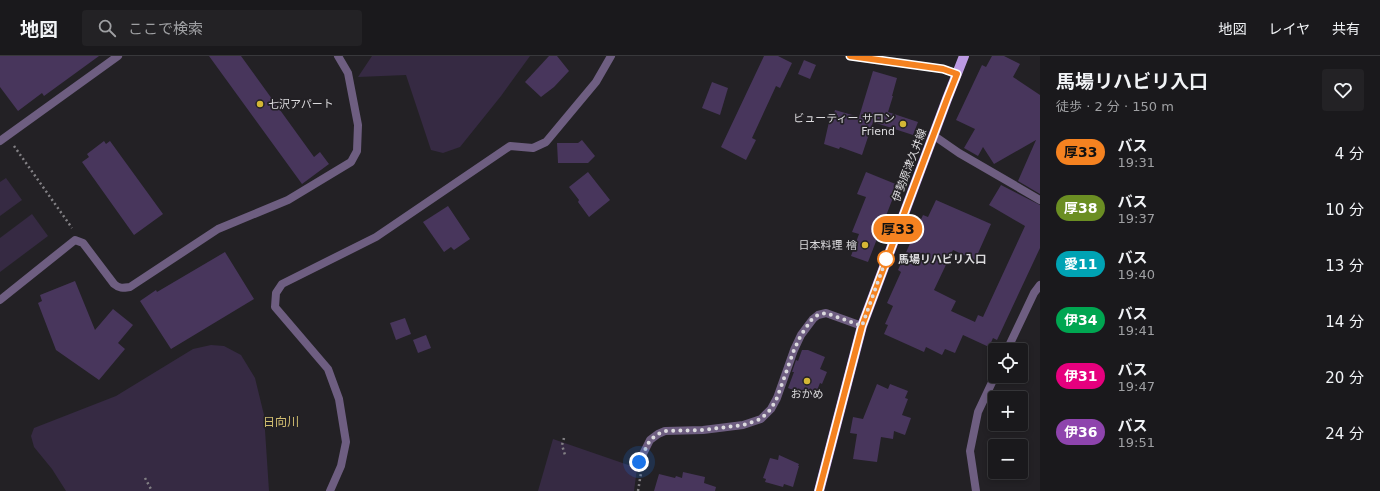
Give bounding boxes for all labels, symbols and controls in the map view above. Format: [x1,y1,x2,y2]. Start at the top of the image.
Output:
search box [82,10,362,46]
icon: search [96,17,118,39]
text: 地図 [20,18,58,40]
text: ここで検索 [128,20,203,38]
text: 地図 [1218,21,1246,37]
text: レイヤ [1268,21,1310,37]
text: 共有 [1332,21,1360,37]
button: heart [1322,69,1364,111]
text: 馬場リハビリ入口 [1056,70,1208,92]
place label: 七沢アパート [268,98,334,111]
marker: 七沢アパート [255,99,265,109]
text: 徒歩 · 2 分 · 150 m [1056,99,1174,114]
place label: ビューティー.サロン Friend [793,112,895,138]
marker: ビューティー.サロン Friend [898,119,908,129]
street label: 伊勢原津久井線 [890,127,929,203]
text: バス [1117,137,1148,155]
text: 厚33 [1064,144,1097,160]
text: 4 分 [1335,145,1364,163]
text: 19:31 [1117,155,1155,170]
text: バス [1117,193,1148,211]
text: 厚38 [1064,200,1097,216]
text: 10 分 [1325,201,1364,219]
text: 19:37 [1117,211,1155,226]
line badge: 厚33 [875,216,921,242]
text: 厚33 [881,221,915,237]
place label: 日本料理 檜 [799,239,857,252]
marker: 日本料理 檜 [860,240,870,250]
text: バス [1117,249,1148,267]
marker: 馬場リハビリ入口 [877,250,895,268]
place label: 馬場リハビリ入口 [898,253,986,266]
text: 愛11 [1064,256,1097,272]
text: 13 分 [1325,257,1364,275]
text: 19:40 [1117,267,1155,282]
text: バス [1117,305,1148,323]
text: 伊34 [1064,312,1097,328]
text: 14 分 [1325,313,1364,331]
text: 19:41 [1117,323,1155,338]
map controls [988,343,1028,479]
button: locate [988,343,1028,383]
text: バス [1117,361,1148,379]
text: 伊31 [1064,368,1097,384]
text: 20 分 [1325,369,1364,387]
marker: おかめ [802,376,812,386]
text: 19:47 [1117,379,1155,394]
place label: おかめ [791,388,824,401]
button: + [988,391,1028,431]
district label: 日向川 [263,415,299,429]
text: バス [1117,417,1148,435]
text: 伊36 [1064,424,1097,440]
text: 24 分 [1325,425,1364,443]
text: 19:51 [1117,435,1155,450]
button: − [988,439,1028,479]
your location [629,452,649,472]

